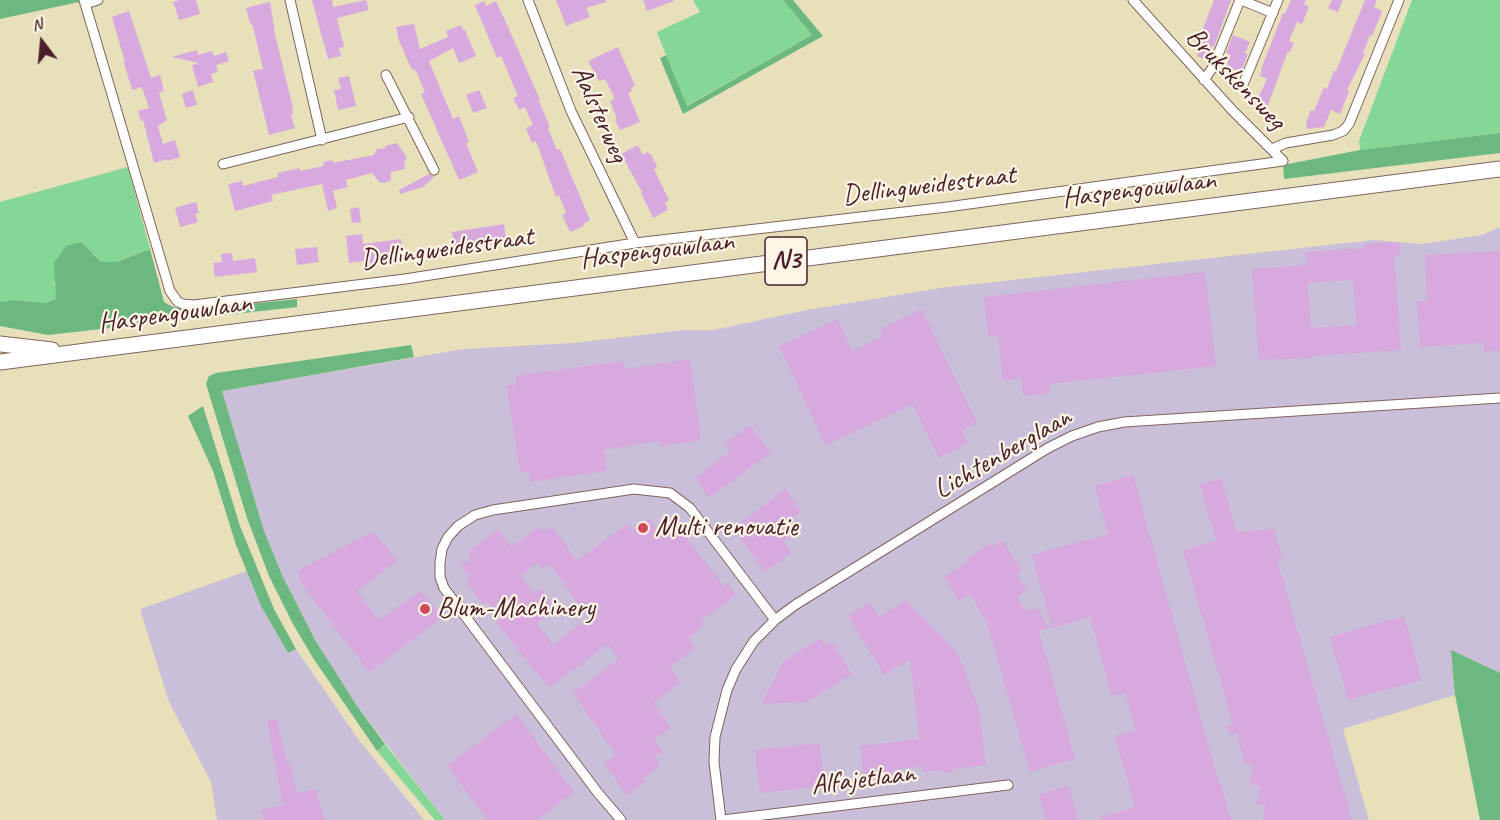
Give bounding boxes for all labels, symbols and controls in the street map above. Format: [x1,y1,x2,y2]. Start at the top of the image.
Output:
north arrow [12,12,72,72]
text: N [30,14,45,36]
street label: Brukskensweg [1178,21,1292,137]
street label: Aalsterweg [563,60,635,168]
street label: Dellingweidestraat [841,159,1017,213]
street label: Haspengouwlaan [1060,164,1218,216]
street label: Dellingweidestraat [359,220,535,278]
street label: Haspengouwlaan [578,225,736,277]
road number: N3 [765,237,807,285]
street label: Haspengouwlaan [96,287,254,341]
street label: Lichtenberglaan [928,401,1078,507]
place label: Multi renovatie [655,511,798,545]
marker: Multi renovatie [636,521,650,535]
place label: Blum-Machinery [437,592,595,626]
marker: Blum-Machinery [418,602,432,616]
street label: Alfajetlaan [809,757,917,803]

